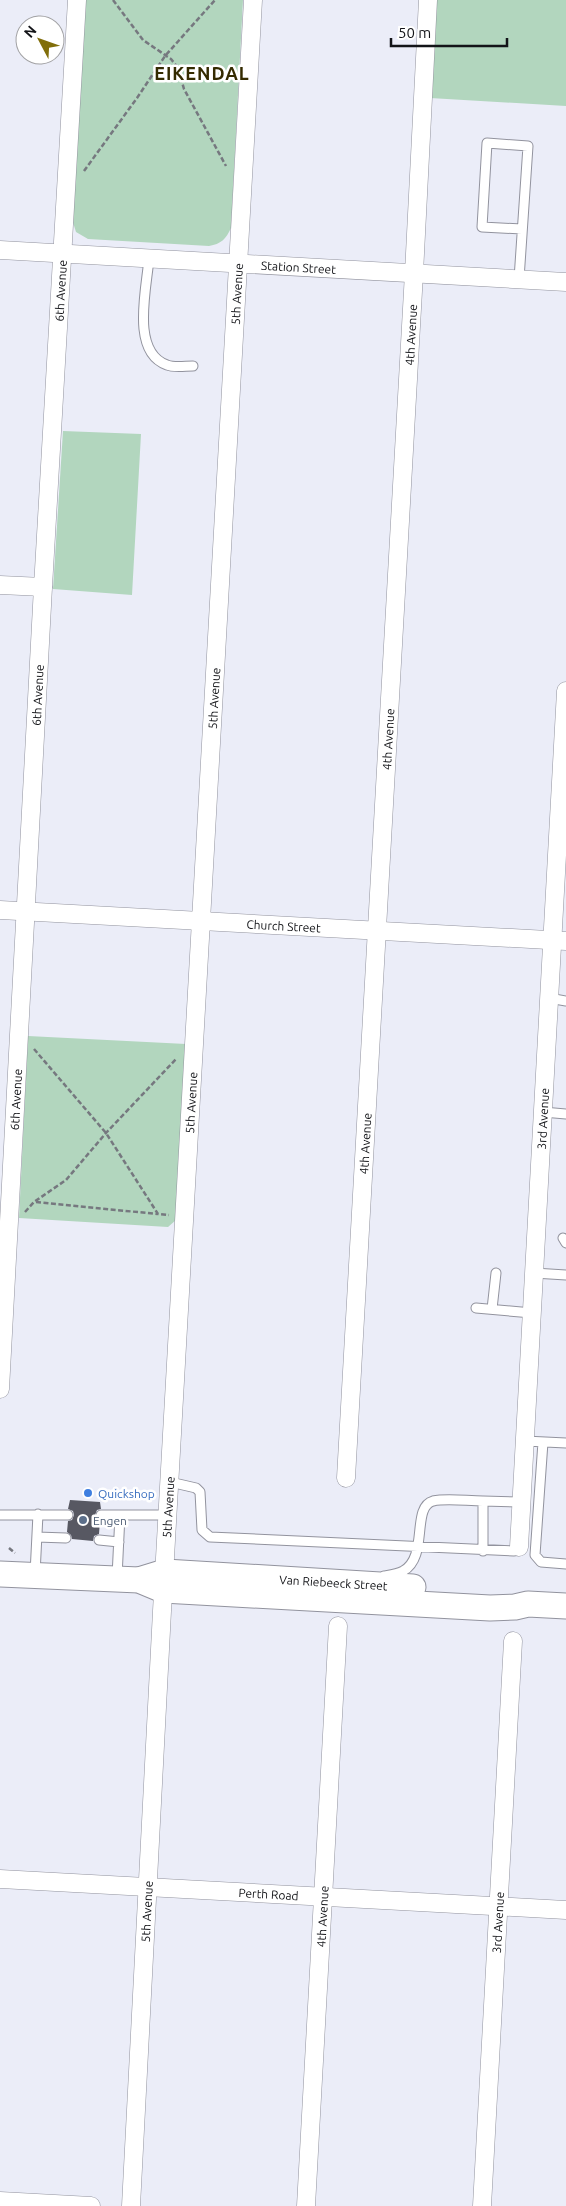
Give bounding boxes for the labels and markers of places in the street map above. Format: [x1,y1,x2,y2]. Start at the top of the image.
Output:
marker: Quickshop [82,1487,94,1499]
place label: Quickshop [98,1487,155,1500]
marker: Engen [77,1514,89,1526]
place label: Engen [93,1514,127,1527]

